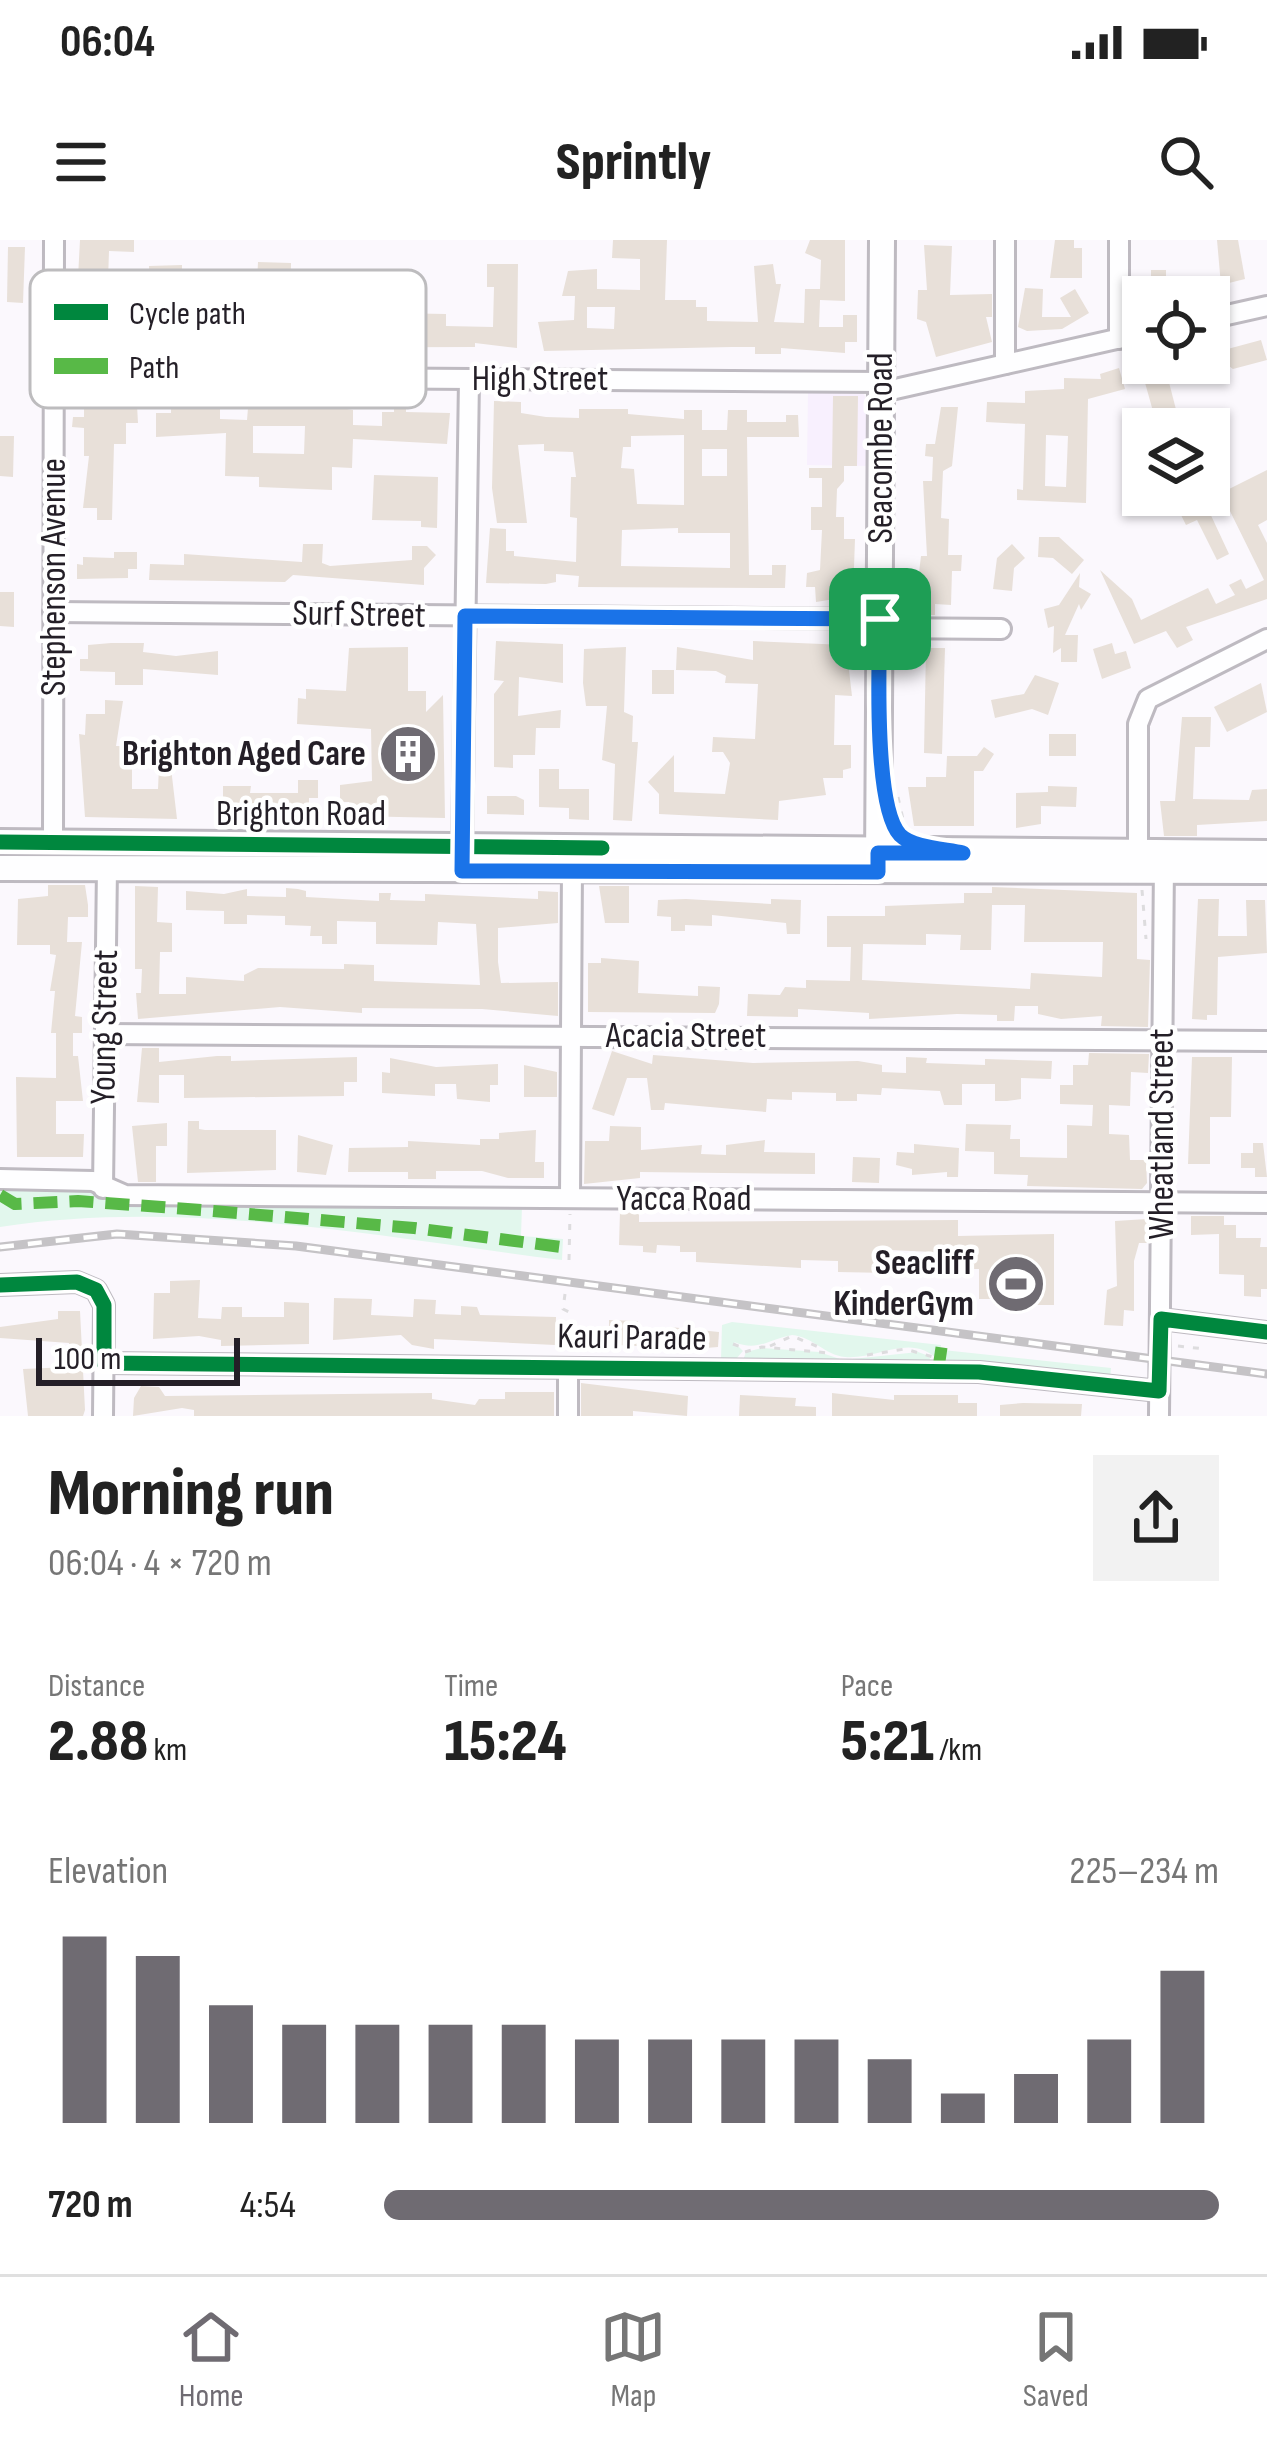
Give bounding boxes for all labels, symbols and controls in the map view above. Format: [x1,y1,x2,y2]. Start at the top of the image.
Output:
text: 06:04 [60,15,155,70]
icon: menu [48,129,114,195]
icon: search [1153,129,1219,195]
text: Sprintly [556,130,711,195]
legend [30,270,426,408]
map controls [1122,276,1230,516]
button: locate [1122,276,1230,384]
text: Cycle path [129,294,246,334]
text: Path [129,348,179,388]
street label: Seacombe Road [860,352,903,544]
street label: High Street [472,358,608,401]
button: layers [1122,408,1230,516]
street label: Stephenson Avenue [33,458,76,696]
pin [829,568,931,670]
icon: arrive [847,586,913,652]
street label: Surf Street [292,592,426,638]
building icon: Brighton Aged Care [377,723,439,785]
place label: Brighton Aged Care [122,733,366,776]
street label: Brighton Road [216,793,386,836]
street label: Young Street [82,949,128,1105]
street label: Acacia Street [605,1015,766,1058]
street label: Wheatland Street [1141,1029,1184,1239]
street label: Yacca Road [616,1178,752,1221]
place label: Seacliff KinderGym [833,1242,974,1326]
sports icon: Seacliff KinderGym [985,1253,1047,1315]
street label: Kauri Parade [557,1315,707,1361]
scale bar [36,1332,240,1385]
text: 100 m [54,1339,121,1379]
text: Morning run [48,1455,334,1534]
button: share [1093,1455,1219,1581]
text: 06:04 · 4 × 720 m [48,1540,272,1587]
text: Distance [48,1666,145,1706]
text: Time [444,1666,498,1706]
text: Pace [841,1666,893,1706]
text: 2.88 [48,1706,148,1778]
text: 15:24 [444,1706,567,1778]
text: 5:21 [841,1706,934,1778]
text: km [148,1730,187,1770]
text: /km [934,1730,982,1770]
text: Elevation [48,1848,168,1895]
text: 225–234 m [1069,1848,1219,1895]
text: 720 m [48,2182,133,2229]
text: 4:54 [240,2182,296,2229]
tab: Home [178,2304,244,2416]
tab: Map [600,2304,666,2416]
tab: Saved [1023,2304,1089,2416]

